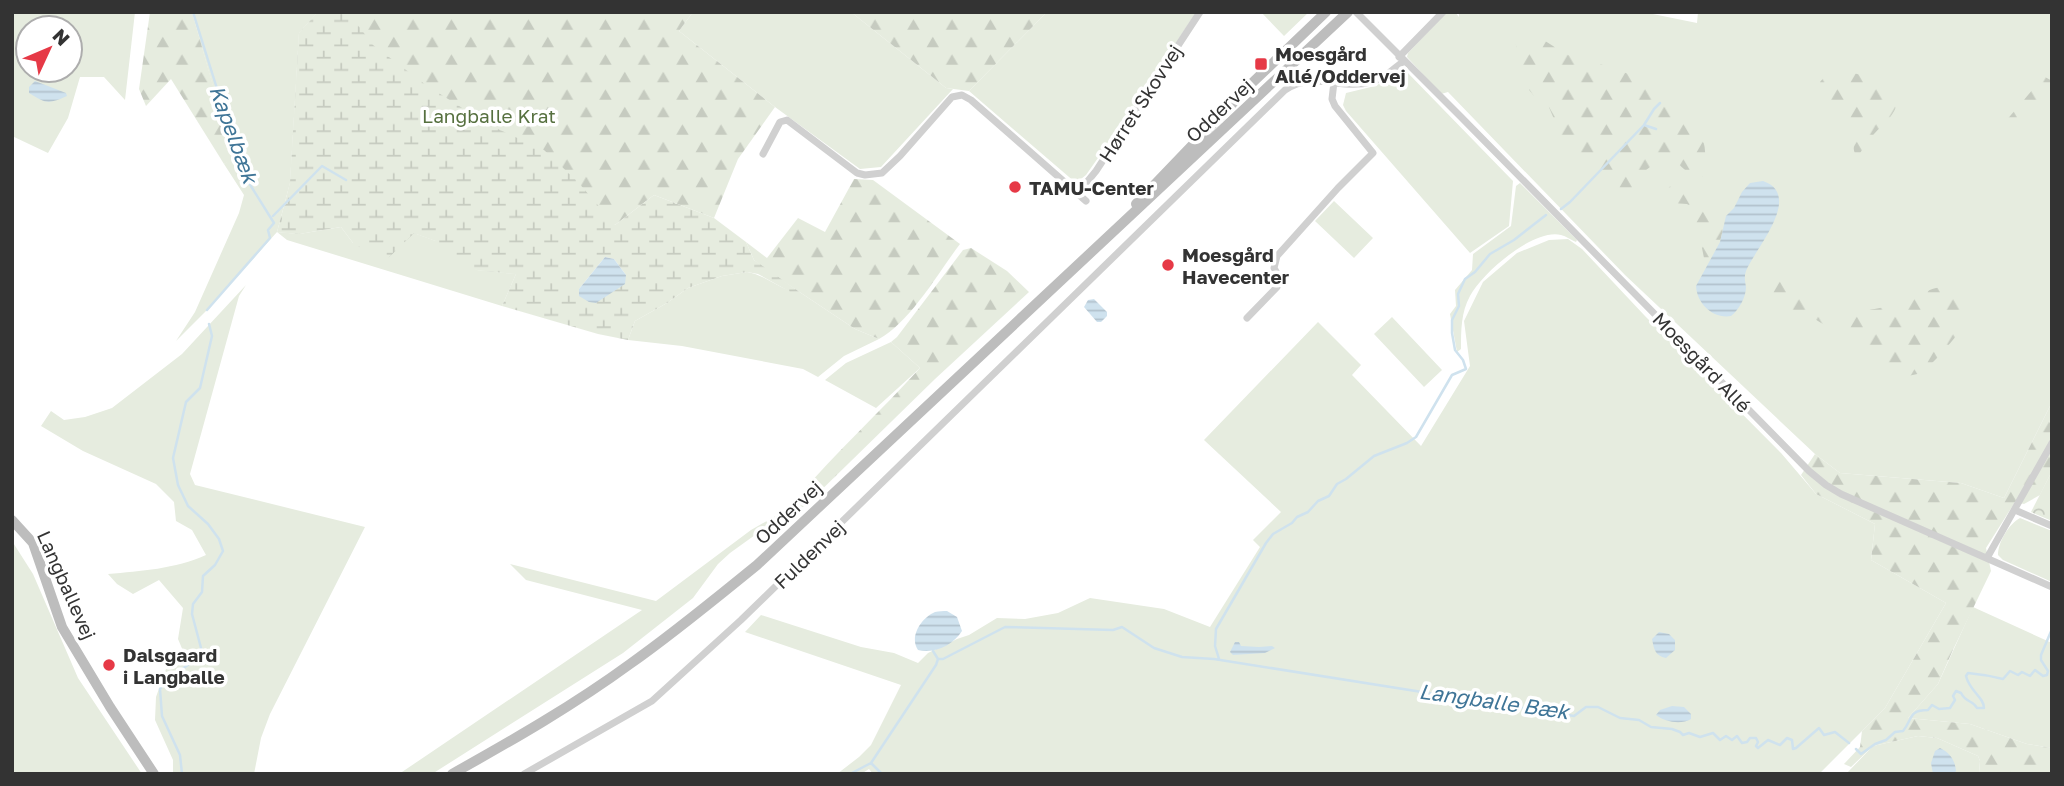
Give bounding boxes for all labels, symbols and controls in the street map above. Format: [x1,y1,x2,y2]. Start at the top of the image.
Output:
north arrow [14,14,84,84]
text: N [48,24,75,50]
street label: Hørret Skovvej [1094,40,1186,166]
place label: Moesgård Allé/Oddervej [1275,42,1406,87]
marker: Moesgård Allé/Oddervej [1253,56,1269,72]
street label: Oddervej [1181,73,1257,147]
water label: Kapelbæk [204,81,264,189]
park label: Langballe Krat [422,104,556,127]
place label: TAMU-Center [1029,176,1155,199]
marker: TAMU-Center [1007,179,1023,195]
place label: Moesgård Havecenter [1182,243,1290,288]
marker: Moesgård Havecenter [1160,257,1176,273]
street label: Moesgård Allé [1648,307,1756,417]
street label: Oddervej [750,475,826,549]
street label: Fuldenvej [769,515,849,593]
street label: Langballevej [33,527,101,643]
place label: Dalsgaard i Langballe [123,643,225,688]
marker: Dalsgaard i Langballe [101,657,117,673]
water label: Langballe Bæk [1417,678,1573,725]

